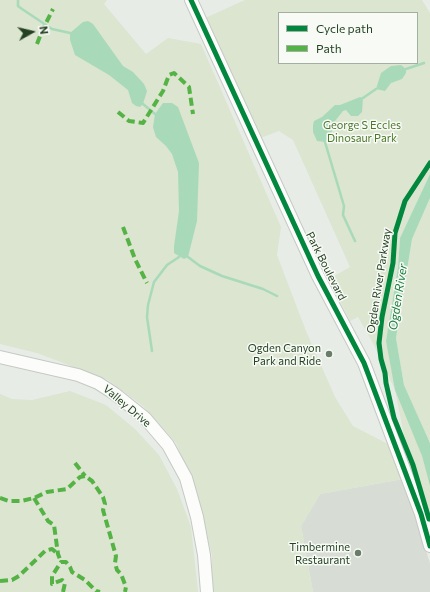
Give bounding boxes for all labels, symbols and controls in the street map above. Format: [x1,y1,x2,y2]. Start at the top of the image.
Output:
north arrow [12,12,52,52]
legend [278,12,418,64]
text: Cycle path [316,21,373,35]
text: N [37,25,51,35]
text: Path [316,41,342,55]
park label: George S Eccles Dinosaur Park [323,118,401,144]
street label: Ogden River Parkway [364,227,394,335]
street label: Park Boulevard [303,229,349,303]
water label: Ogden River [386,263,410,331]
place label: Ogden Canyon Park and Ride [248,341,321,367]
marker: Ogden Canyon Park and Ride [324,349,334,359]
street label: Valley Drive [100,382,154,430]
place label: Timbermine Restaurant [289,540,350,566]
marker: Timbermine Restaurant [353,548,363,558]

